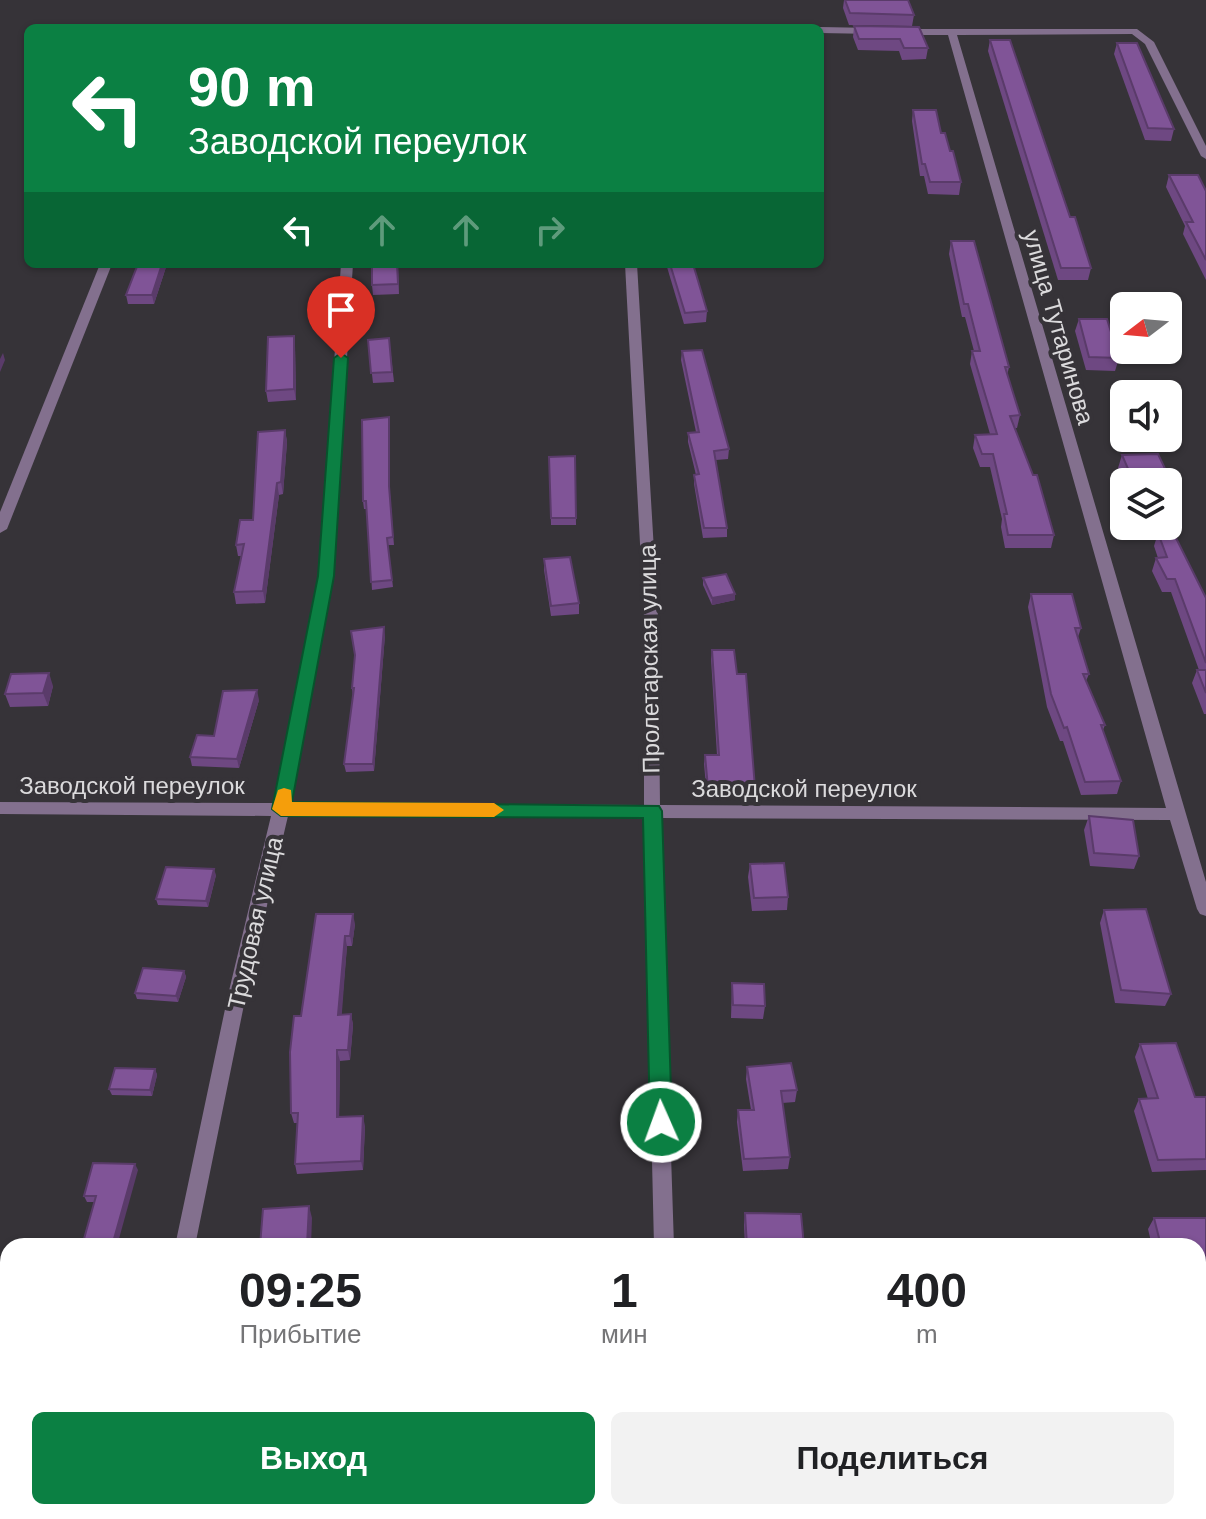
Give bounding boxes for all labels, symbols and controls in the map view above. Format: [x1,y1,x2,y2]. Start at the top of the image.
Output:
text: 90 m [188,55,316,118]
icon: left [56,56,160,160]
text: Заводской переулок [188,121,527,162]
icon: left [276,208,320,252]
icon: ahead [360,208,404,252]
icon: ahead [444,208,488,252]
icon: right [528,208,572,252]
street label: улица Тутаринова [1018,227,1100,428]
pin [307,276,375,358]
icon: arrive [319,288,363,332]
north arrow [1110,292,1182,364]
map controls [1110,292,1182,540]
button: sound [1110,380,1182,452]
button: layers [1110,468,1182,540]
street label: Пролетарская улица [633,543,664,774]
street label: Заводской переулок [19,772,245,799]
street label: Заводской переулок [691,775,917,802]
street label: Трудовая улица [222,833,288,1012]
position arrow [619,1080,703,1164]
text: 09:25 [239,1264,362,1317]
text: 1 [611,1264,638,1317]
text: 400 [887,1264,967,1317]
text: Прибытие [239,1319,362,1349]
text: мин [601,1319,648,1349]
text: m [916,1319,938,1349]
button: Выход [32,1412,595,1504]
button: Поделиться [611,1412,1174,1504]

